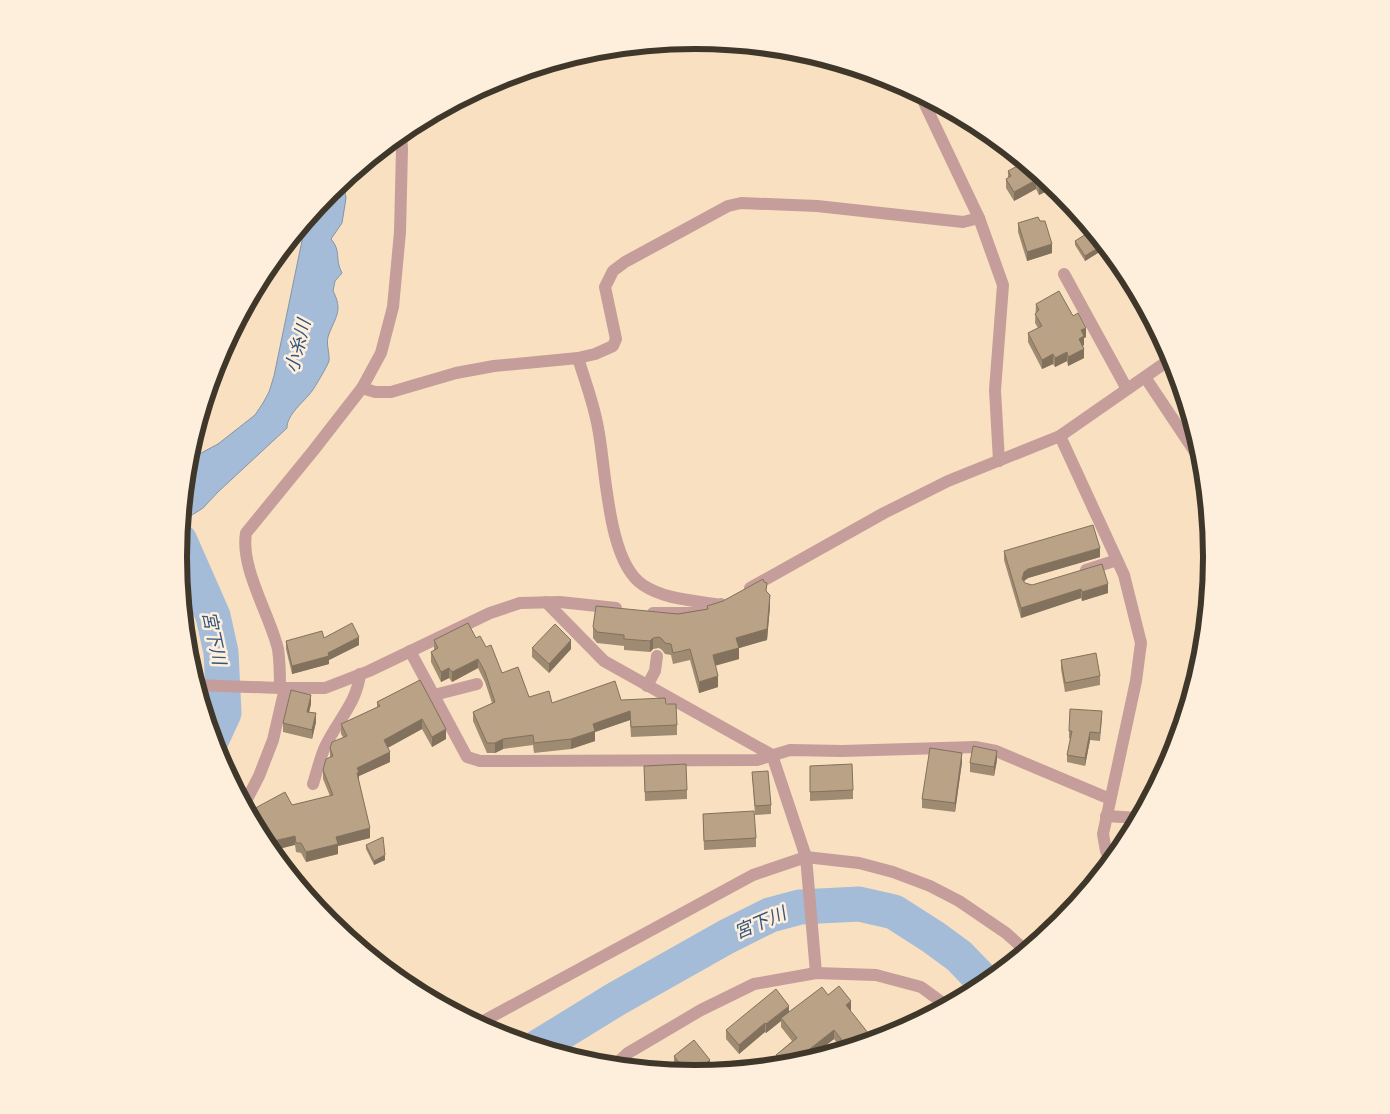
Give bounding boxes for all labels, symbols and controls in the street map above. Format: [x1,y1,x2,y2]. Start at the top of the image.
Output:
water label: 小糸川 [281,315,316,375]
water label: 宮下川 [198,609,231,669]
water label: 宮下川 [731,902,791,944]

